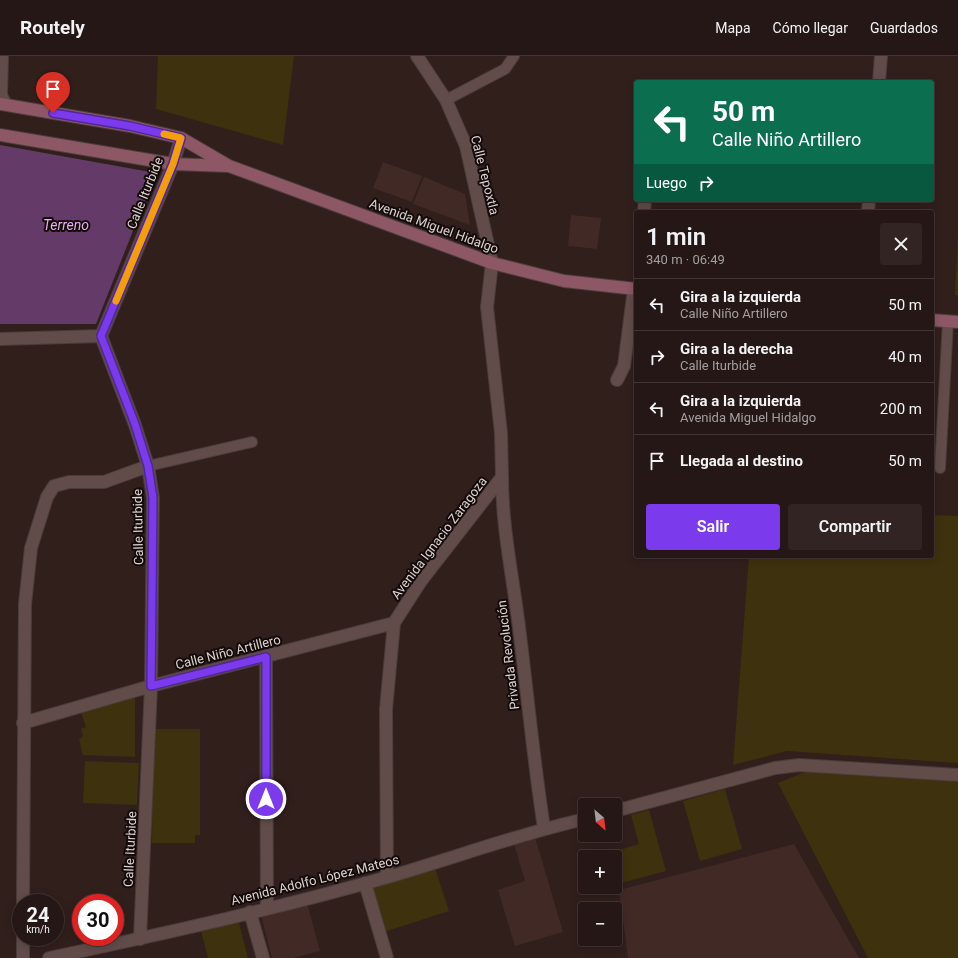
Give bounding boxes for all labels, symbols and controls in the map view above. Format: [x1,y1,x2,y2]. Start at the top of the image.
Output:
text: Routely [20,16,85,39]
text: Mapa [715,20,751,36]
text: Cómo llegar [773,20,848,36]
text: Guardados [870,20,938,36]
pin [36,72,70,113]
icon: arrive [42,78,64,100]
text: 50 m [712,95,775,128]
icon: left [646,96,698,148]
text: Calle Niño Artillero [712,129,861,150]
street label: Calle Tepoxtla [468,134,502,216]
street label: Calle Iturbide [124,155,166,231]
icon: right [695,172,717,194]
text: Luego [646,174,687,192]
street label: Avenida Miguel Hidalgo [367,196,501,256]
water label: Terreno [43,217,89,233]
text: 1 min [646,223,706,251]
button: close [880,223,922,265]
text: 340 m · 06:49 [646,252,725,267]
text: Gira a la izquierda [680,288,801,306]
icon: left [646,294,668,316]
text: 50 m [888,296,922,314]
text: Calle Niño Artillero [680,306,788,321]
text: Gira a la derecha [680,340,793,358]
icon: right [646,346,668,368]
text: 40 m [888,348,922,366]
text: Calle Iturbide [680,358,756,373]
text: Gira a la izquierda [680,392,801,410]
icon: left [646,398,668,420]
text: 200 m [880,400,922,418]
text: Avenida Miguel Hidalgo [680,410,816,425]
icon: arrive [646,450,668,472]
text: Llegada al destino [680,452,803,470]
text: 50 m [888,452,922,470]
street label: Avenida Ignacio Zaragoza [388,474,490,602]
street label: Calle Iturbide [130,489,146,565]
button: Salir [646,504,780,550]
button: Compartir [788,504,922,550]
street label: Privada Revolución [494,599,522,711]
street label: Calle Niño Artillero [174,632,282,672]
position arrow [245,778,287,820]
north arrow [578,798,622,842]
map controls [578,798,622,946]
street label: Calle Iturbide [121,811,139,887]
button: + [578,850,622,894]
street label: Avenida Adolfo López Mateos [229,852,401,908]
speed limit sign: 30 [72,894,124,946]
button: − [578,902,622,946]
text: 24 [27,903,49,927]
text: km/h [26,924,50,935]

